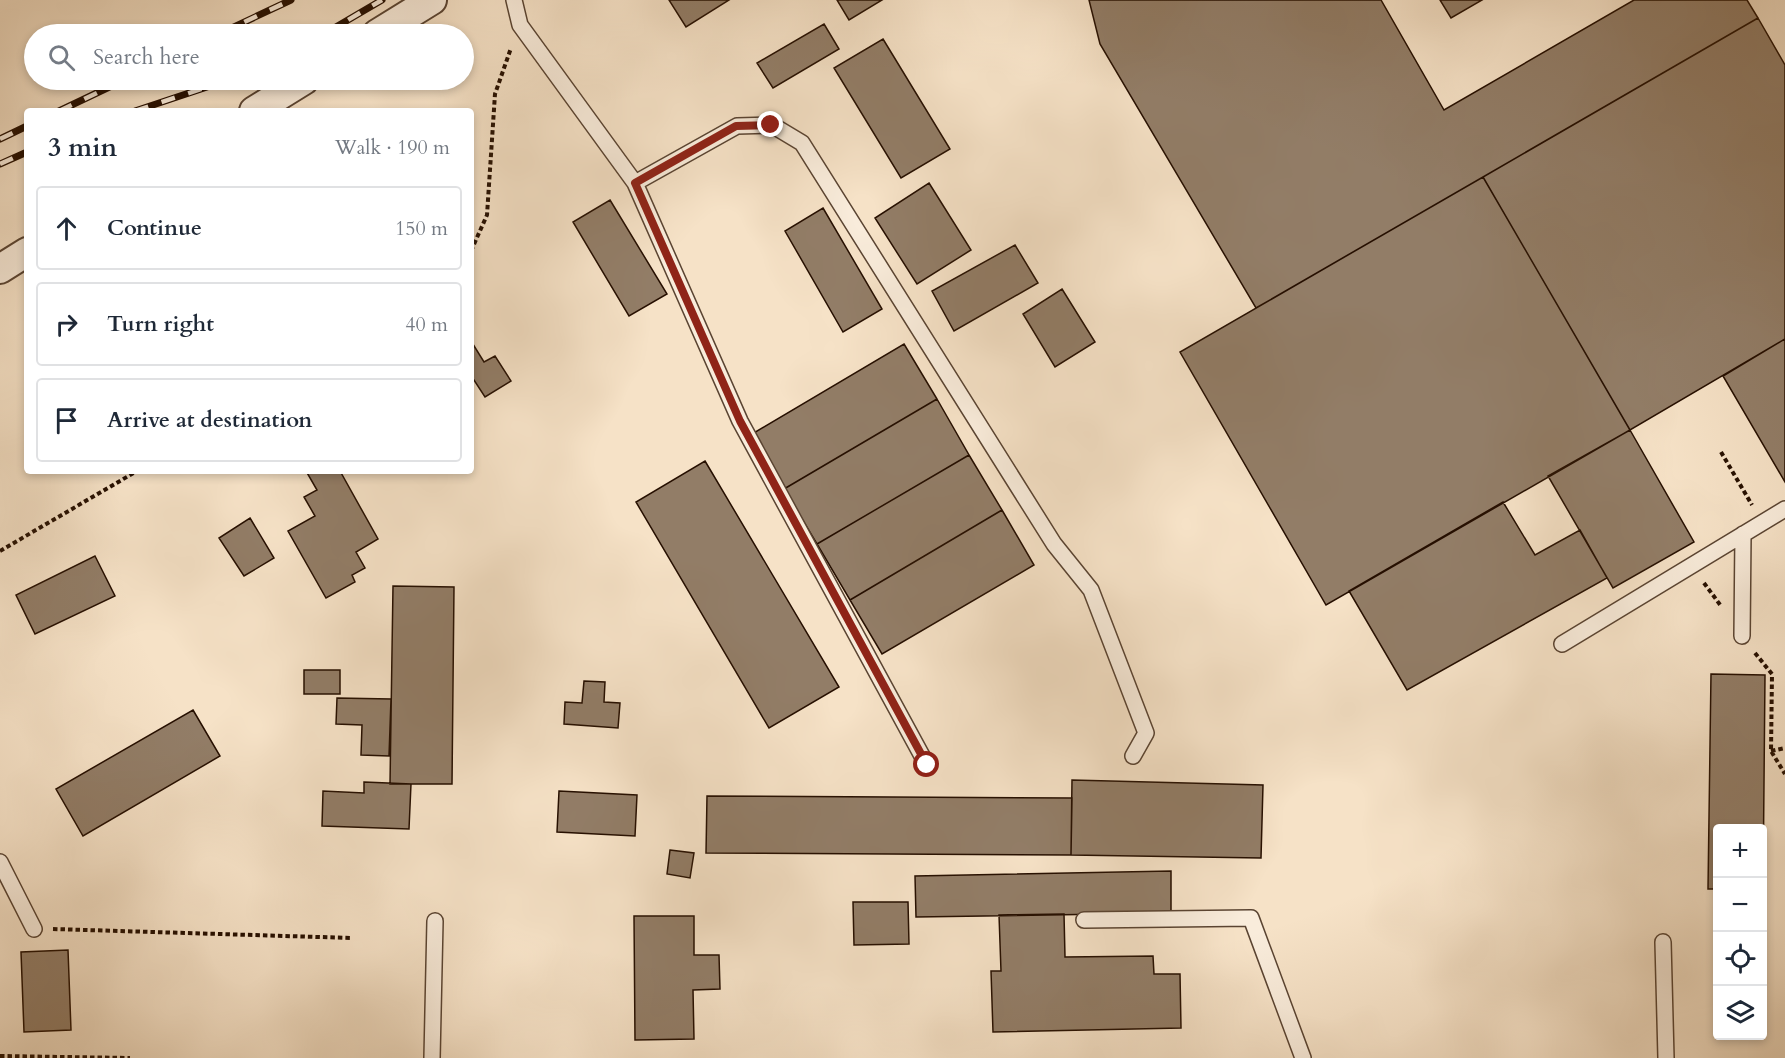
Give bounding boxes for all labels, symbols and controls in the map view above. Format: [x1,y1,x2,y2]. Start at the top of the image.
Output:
search box [24,24,474,90]
icon: search [45,41,78,74]
text: Search here [93,42,200,72]
route end [757,111,783,137]
text: 3 min [48,130,117,165]
text: Walk · 190 m [335,134,450,161]
icon: ahead [50,212,83,245]
text: Continue [107,213,202,243]
text: 150 m [395,215,448,242]
icon: right [50,308,83,341]
text: Turn right [107,309,214,339]
text: 40 m [405,311,448,338]
icon: arrive [50,404,83,437]
text: Arrive at destination [107,405,312,435]
route start [913,751,939,777]
map controls [1713,824,1767,1040]
button: + [1713,824,1767,878]
button: − [1713,878,1767,932]
button: locate [1713,932,1767,986]
button: layers [1713,986,1767,1040]

